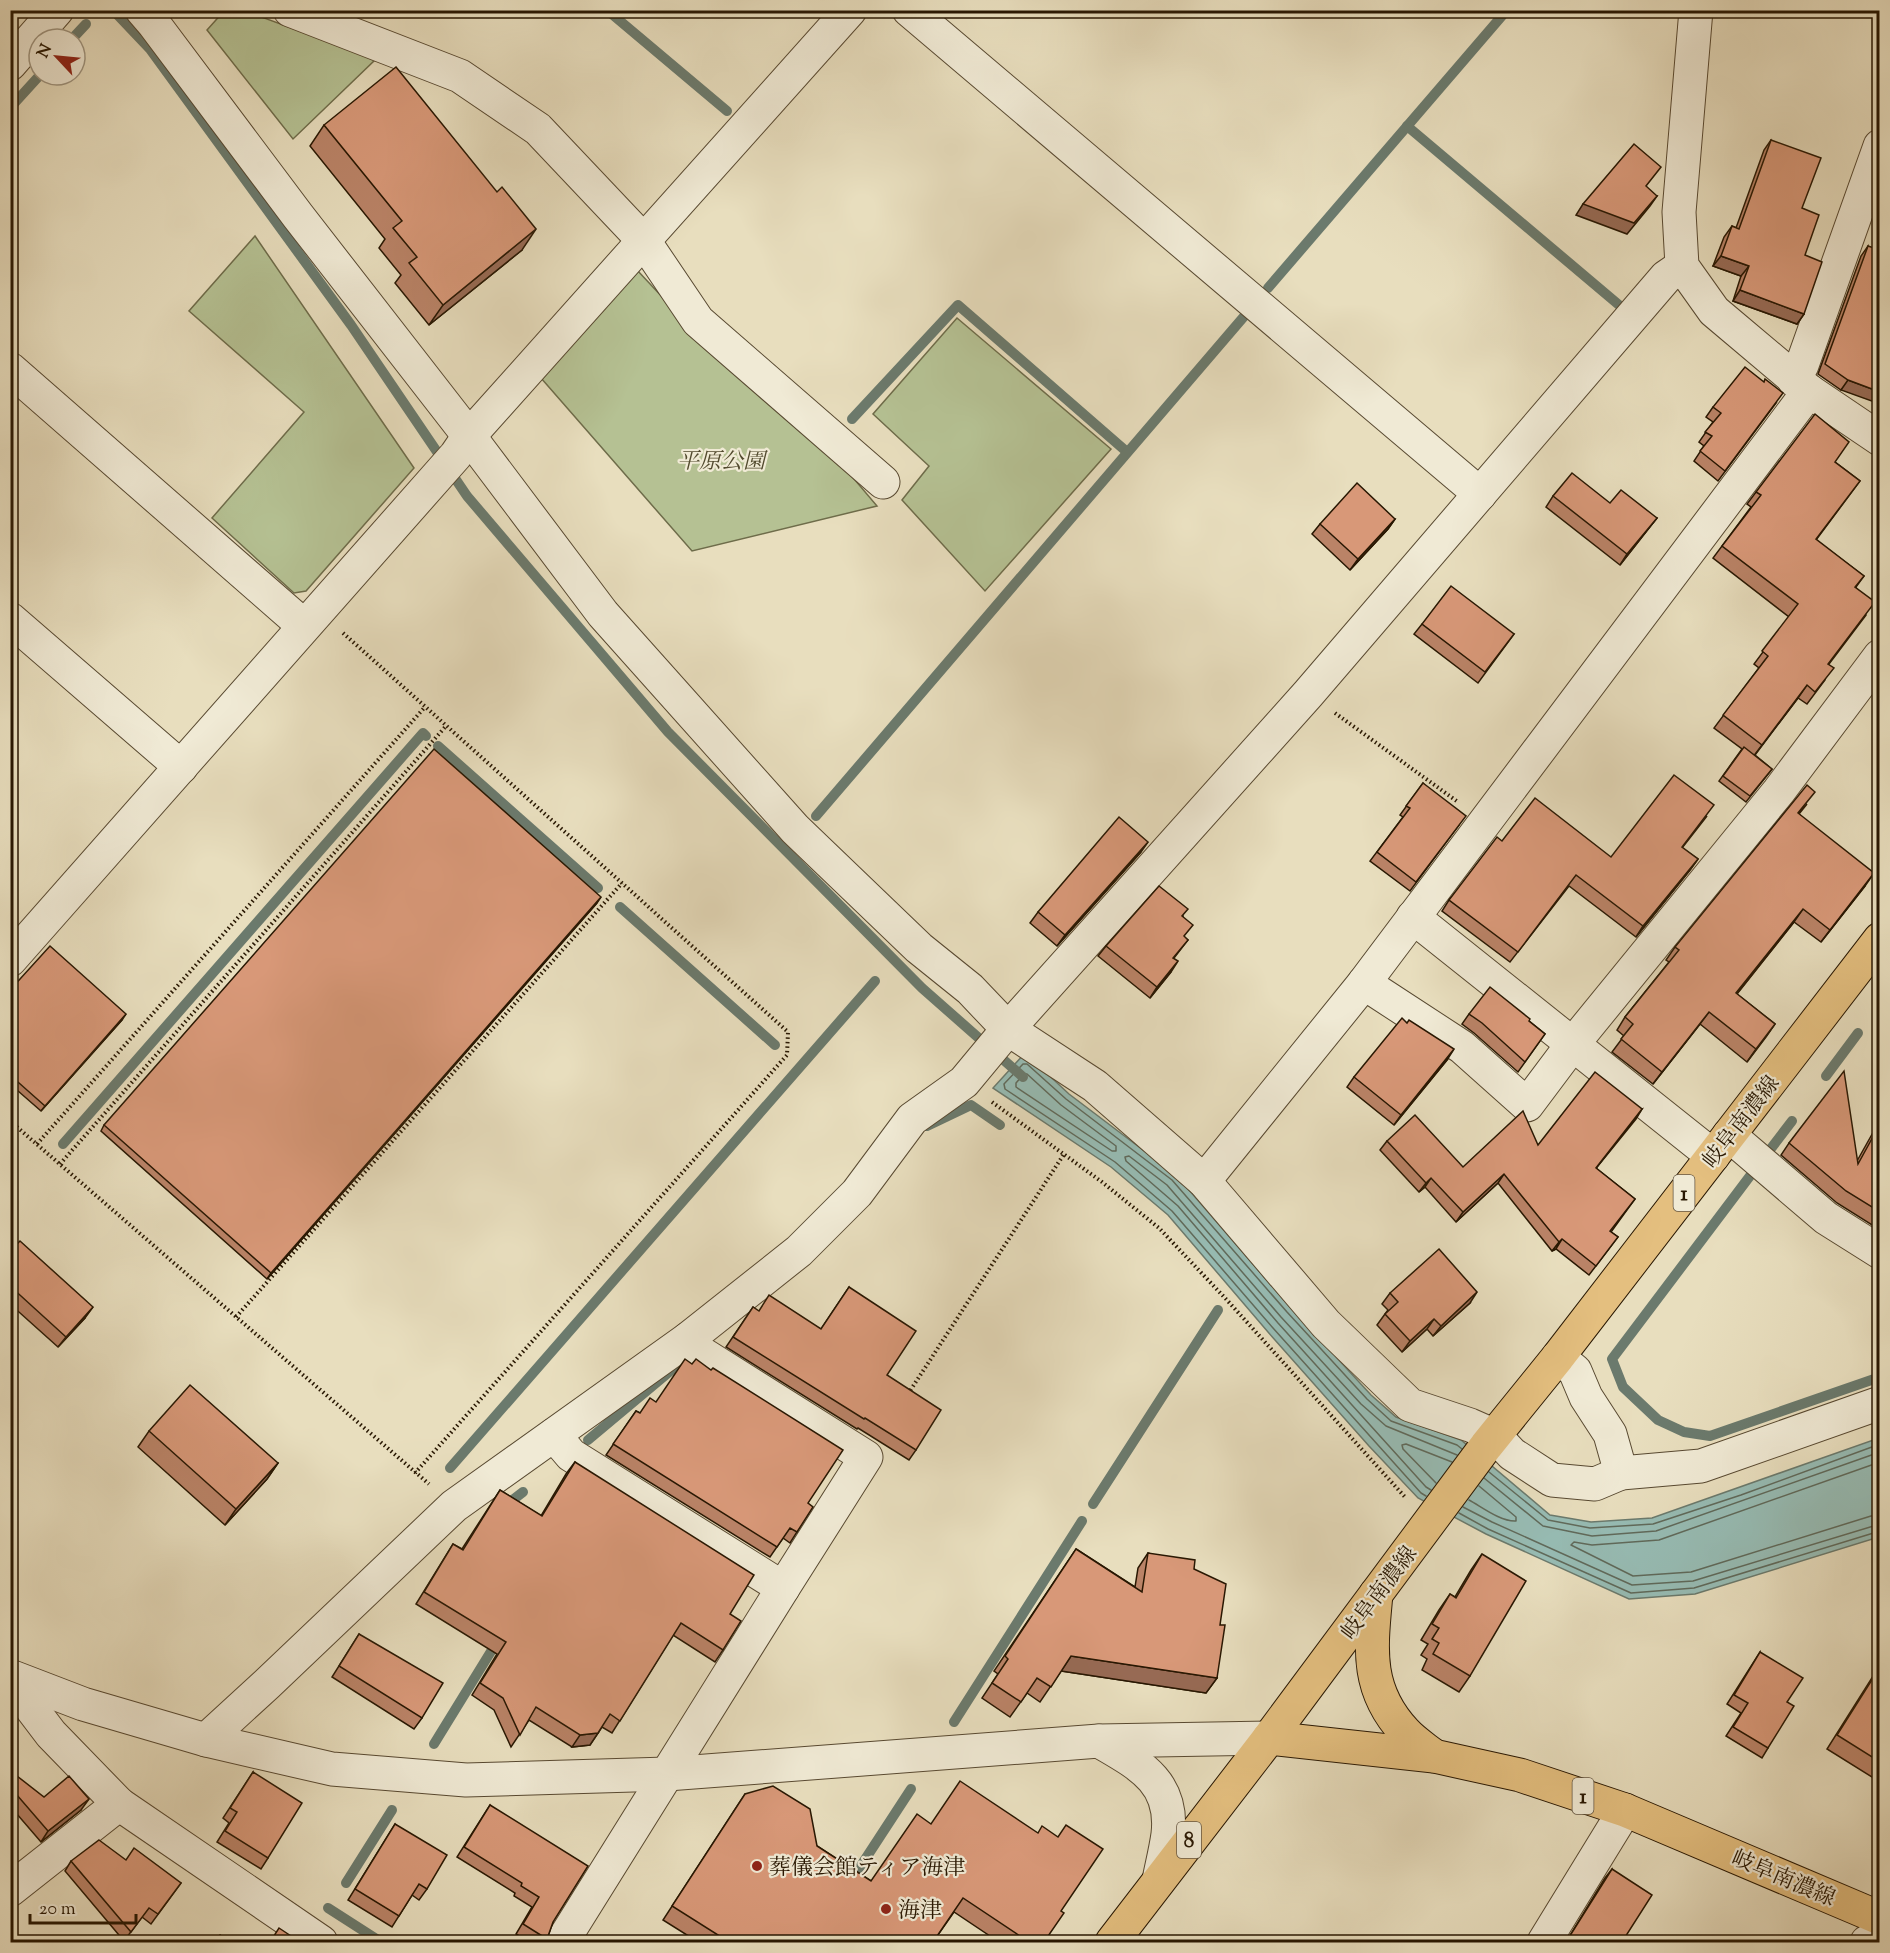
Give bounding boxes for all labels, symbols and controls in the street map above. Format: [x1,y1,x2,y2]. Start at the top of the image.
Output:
north arrow [27,27,87,87]
text: N [33,41,59,62]
park label: 平原公園 [677,447,768,479]
street label: 岐阜南濃線 [1696,1070,1789,1176]
road number: 1 [1674,1175,1694,1211]
street label: 岐阜南濃線 [1335,1540,1426,1647]
road number: 1 [1572,1778,1594,1814]
road number: 8 [1177,1822,1201,1858]
street label: 岐阜南濃線 [1726,1844,1840,1916]
place label: 葬儀会館ティア海津 [769,1853,965,1885]
marker: 葬儀会館ティア海津 [750,1859,764,1873]
scale bar [30,1887,136,1925]
place label: 海津 [898,1896,942,1928]
text: 20 m [39,1897,76,1923]
marker: 海津 [879,1902,893,1916]

